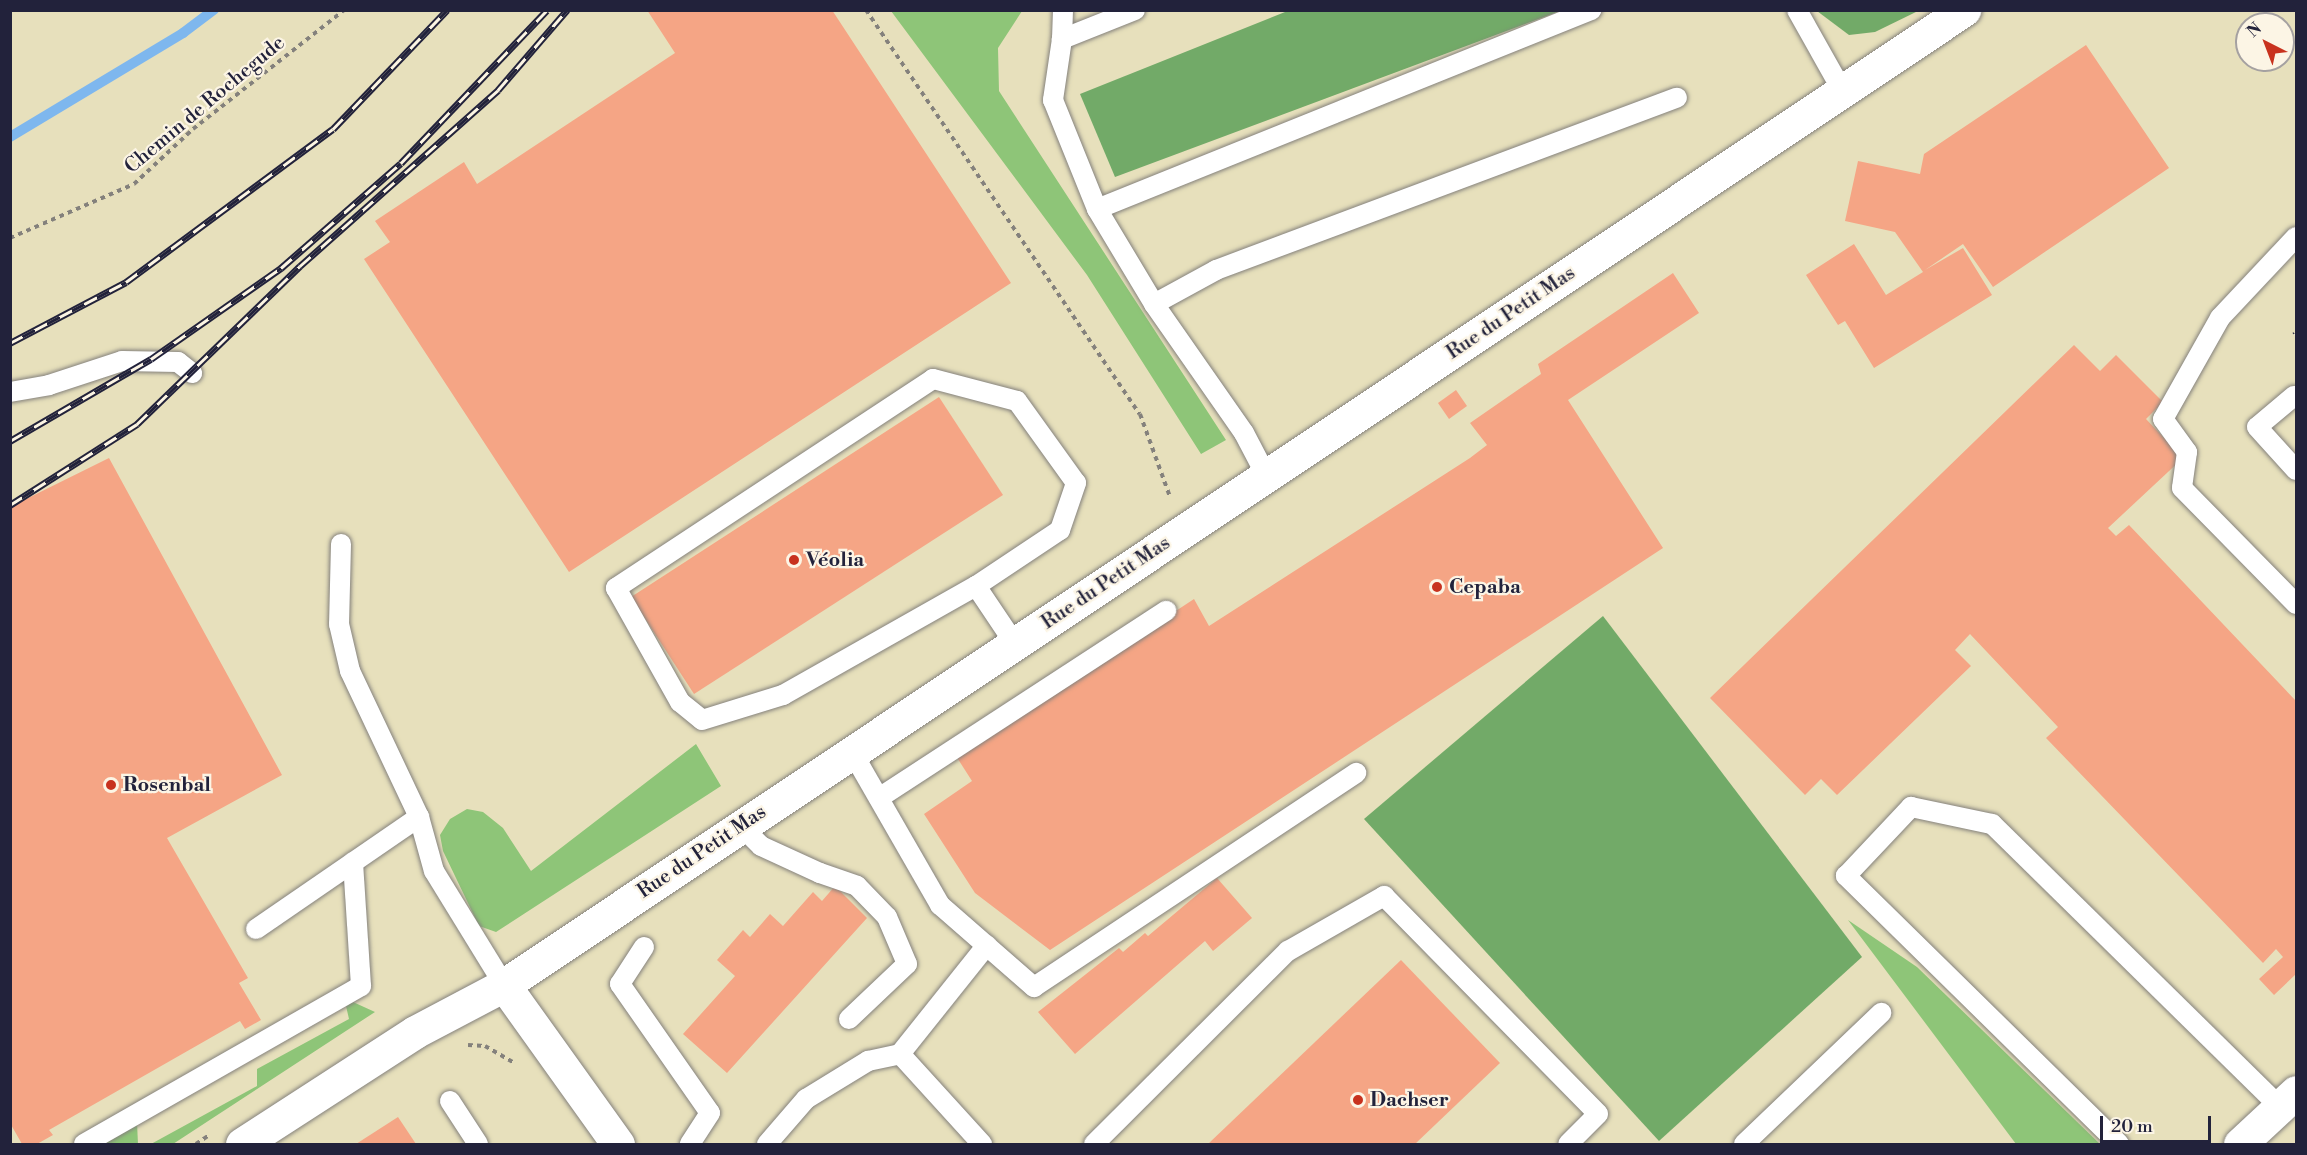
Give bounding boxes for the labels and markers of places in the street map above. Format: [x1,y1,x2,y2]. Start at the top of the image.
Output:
place label: Véolia [806,548,864,572]
marker: Véolia [787,553,801,567]
place label: Cepaba [1449,575,1521,599]
marker: Cepaba [1430,580,1444,594]
place label: Rosenbal [123,773,211,797]
marker: Rosenbal [104,778,118,792]
place label: Dachser [1370,1088,1449,1112]
marker: Dachser [1351,1093,1365,1107]

